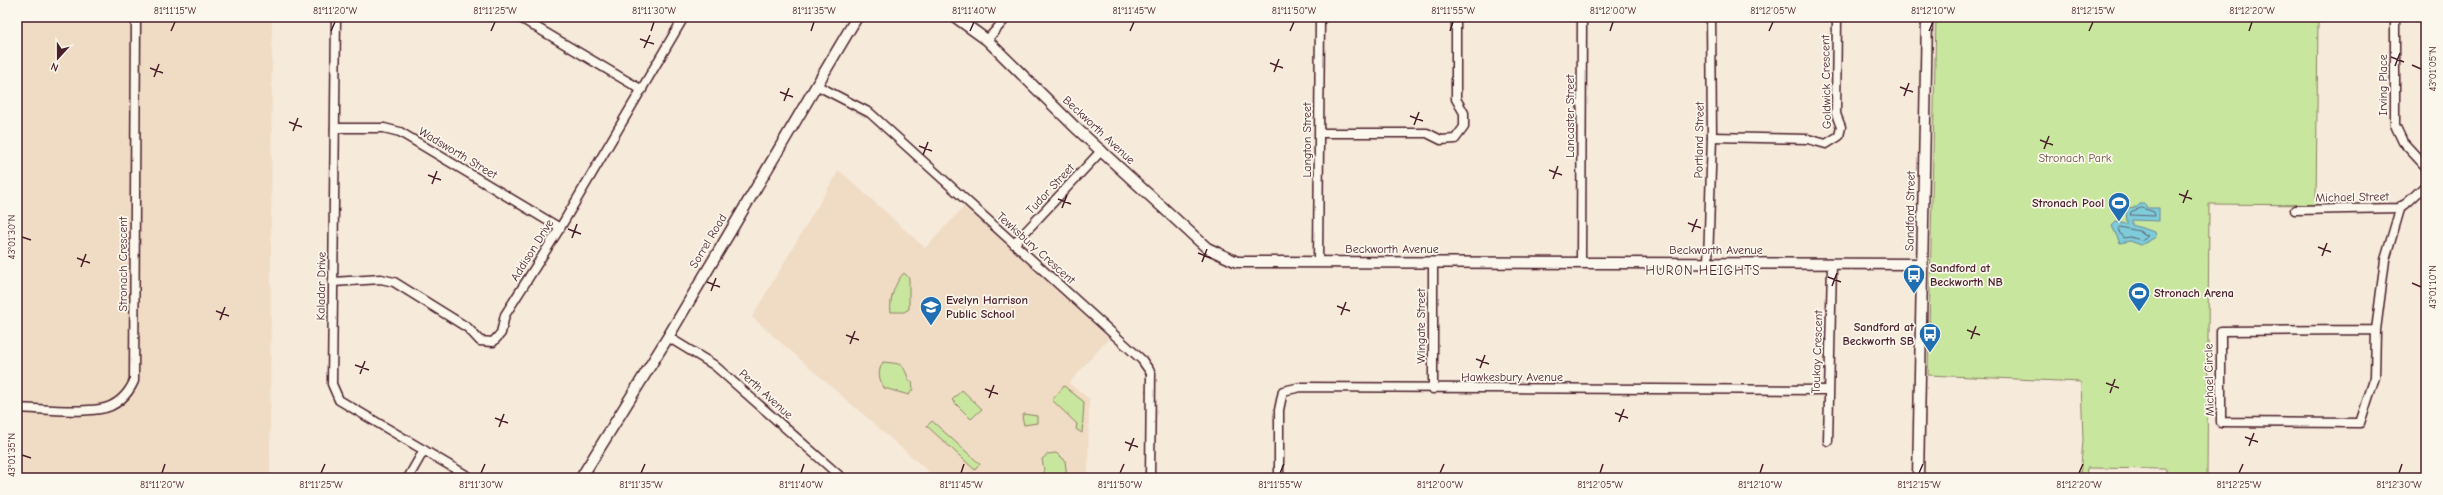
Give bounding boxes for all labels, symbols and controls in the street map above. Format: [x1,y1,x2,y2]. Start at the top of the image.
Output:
text: 81°11'15"W [154,5,196,17]
text: 81°11'20"W [313,5,357,17]
text: 81°11'25"W [473,5,517,17]
text: 81°11'30"W [632,5,676,17]
text: 81°11'35"W [792,5,836,17]
text: 81°11'40"W [952,5,996,17]
text: 81°11'45"W [1112,5,1156,17]
text: 81°11'50"W [1272,5,1317,17]
text: 81°11'55"W [1431,5,1475,17]
text: 81°12'00"W [1590,5,1636,17]
text: 81°12'05"W [1750,5,1796,17]
text: 81°12'10"W [1911,5,1955,17]
text: 81°12'15"W [2071,5,2115,17]
text: 81°12'20"W [2229,5,2275,17]
street label: Goldwick Crescent [1818,34,1834,129]
north arrow [38,38,78,78]
text: 43°01'05"N [2427,46,2439,92]
street label: Irving Place [2376,54,2390,116]
text: N [49,60,60,74]
street label: Lancaster Street [1563,74,1577,158]
street label: Beckworth Avenue [1060,93,1138,167]
street label: Portland Street [1691,101,1707,178]
street label: Langton Street [1300,102,1314,178]
street label: Wadsworth Street [416,124,500,182]
park label: Stronach Park [2039,151,2112,165]
street label: Tudor Street [1023,160,1077,217]
street label: Sandford Street [1902,170,1918,251]
street label: Michael Street [2315,189,2390,205]
sports icon: Stronach Pool [2106,190,2132,223]
place label: Stronach Pool [2032,196,2104,210]
street label: Tewksbury Crescent [994,209,1079,287]
street label: Sorrel Road [686,211,730,271]
text: 43°01'30"N [6,215,18,259]
street label: Stronach Crescent [116,216,130,311]
street label: Addison Drive [507,217,557,283]
street label: Beckworth Avenue [1345,242,1439,256]
street label: Beckworth Avenue [1669,243,1763,257]
street label: Kaladar Drive [313,251,329,321]
place label: Sandford at Beckworth NB [1930,261,2003,289]
bus stop icon: Sandford at Beckworth NB [1901,262,1927,295]
district label: HURON HEIGHTS [1645,263,1761,278]
text: 43°01'10"N [2427,265,2439,309]
sports icon: Stronach Arena [2126,280,2152,313]
place label: Stronach Arena [2154,286,2234,300]
street label: Wingate Street [1414,288,1428,364]
place label: Evelyn Harrison Public School [946,293,1028,321]
school or university icon: Evelyn Harrison Public School [918,294,944,327]
street label: Toukay Crescent [1809,309,1825,394]
place label: Sandford at Beckworth SB [1842,320,1915,348]
bus stop icon: Sandford at Beckworth SB [1917,321,1943,354]
street label: Michael Circle [2201,344,2217,416]
street label: Perth Avenue [736,366,796,422]
street label: Hawkesbury Avenue [1461,370,1563,384]
text: 43°01'35"N [6,433,18,477]
text: 81°11'20"W [140,479,184,491]
text: 81°11'25"W [299,479,343,491]
text: 81°11'30"W [459,479,503,491]
text: 81°11'35"W [619,479,663,491]
text: 81°11'40"W [779,479,823,491]
text: 81°11'45"W [939,479,983,491]
text: 81°11'50"W [1098,479,1143,491]
text: 81°11'55"W [1258,479,1302,491]
text: 81°12'00"W [1417,479,1463,491]
text: 81°12'05"W [1577,479,1623,491]
text: 81°12'10"W [1738,479,1782,491]
text: 81°12'15"W [1897,479,1941,491]
text: 81°12'20"W [2056,479,2102,491]
text: 81°12'25"W [2217,479,2262,491]
text: 81°12'30"W [2376,479,2422,491]

